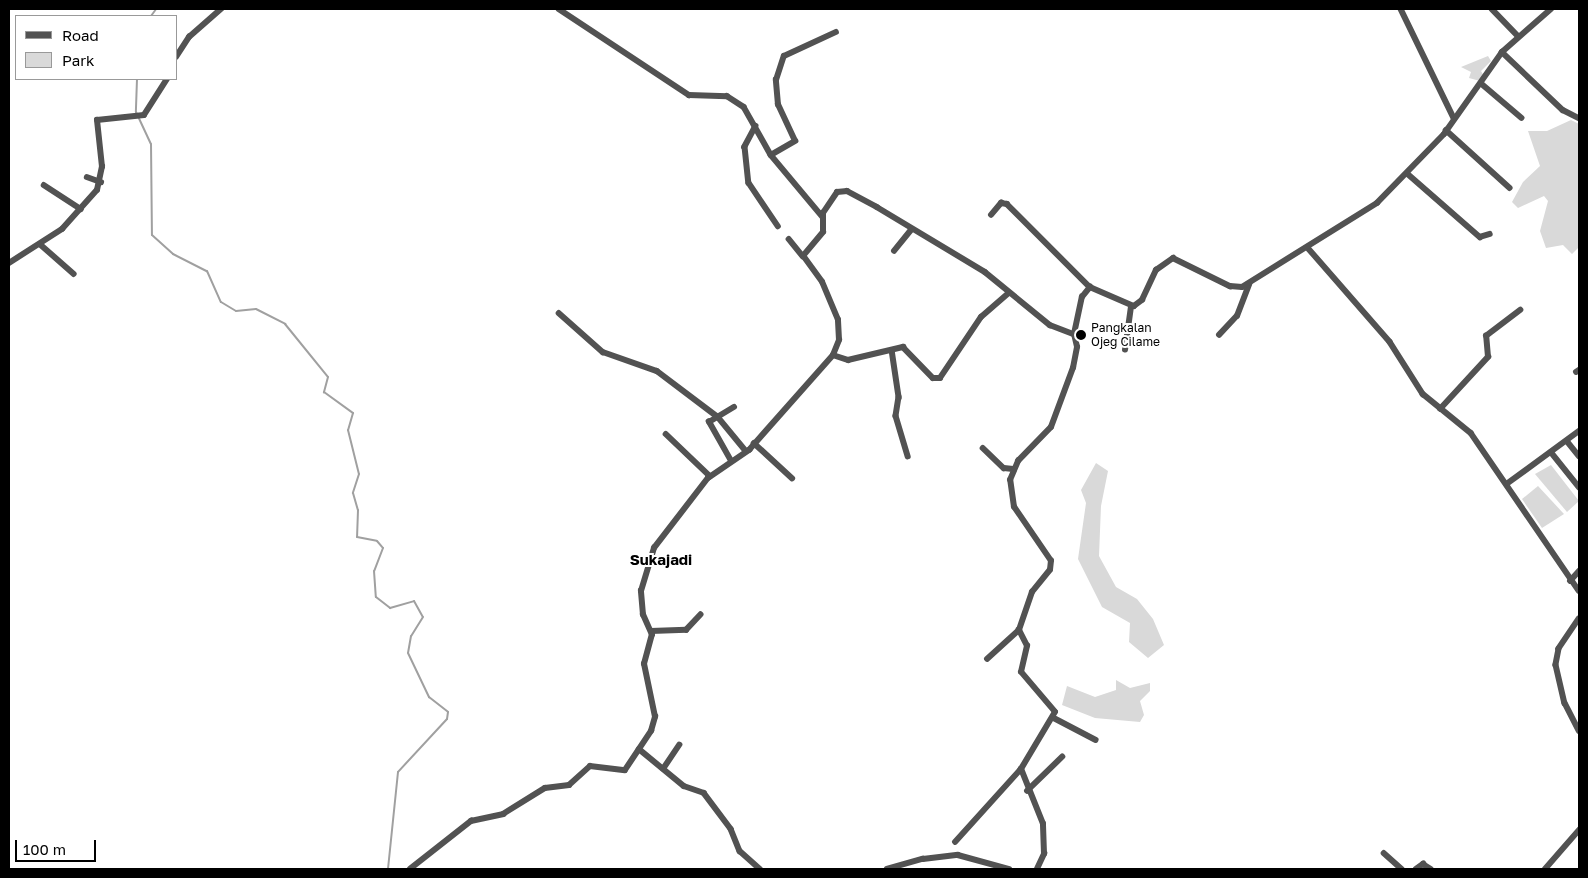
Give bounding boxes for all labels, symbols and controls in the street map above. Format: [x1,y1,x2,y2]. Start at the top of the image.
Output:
legend [15,15,178,80]
text: Road [62,26,99,44]
text: Park [62,51,94,69]
place label: Pangkalan Ojeg Cilame [1091,321,1160,349]
marker: Pangkalan Ojeg Cilame [1075,329,1087,341]
district label: Sukajadi [630,551,692,569]
scale bar [18,830,99,862]
text: 100 m [23,840,66,858]

